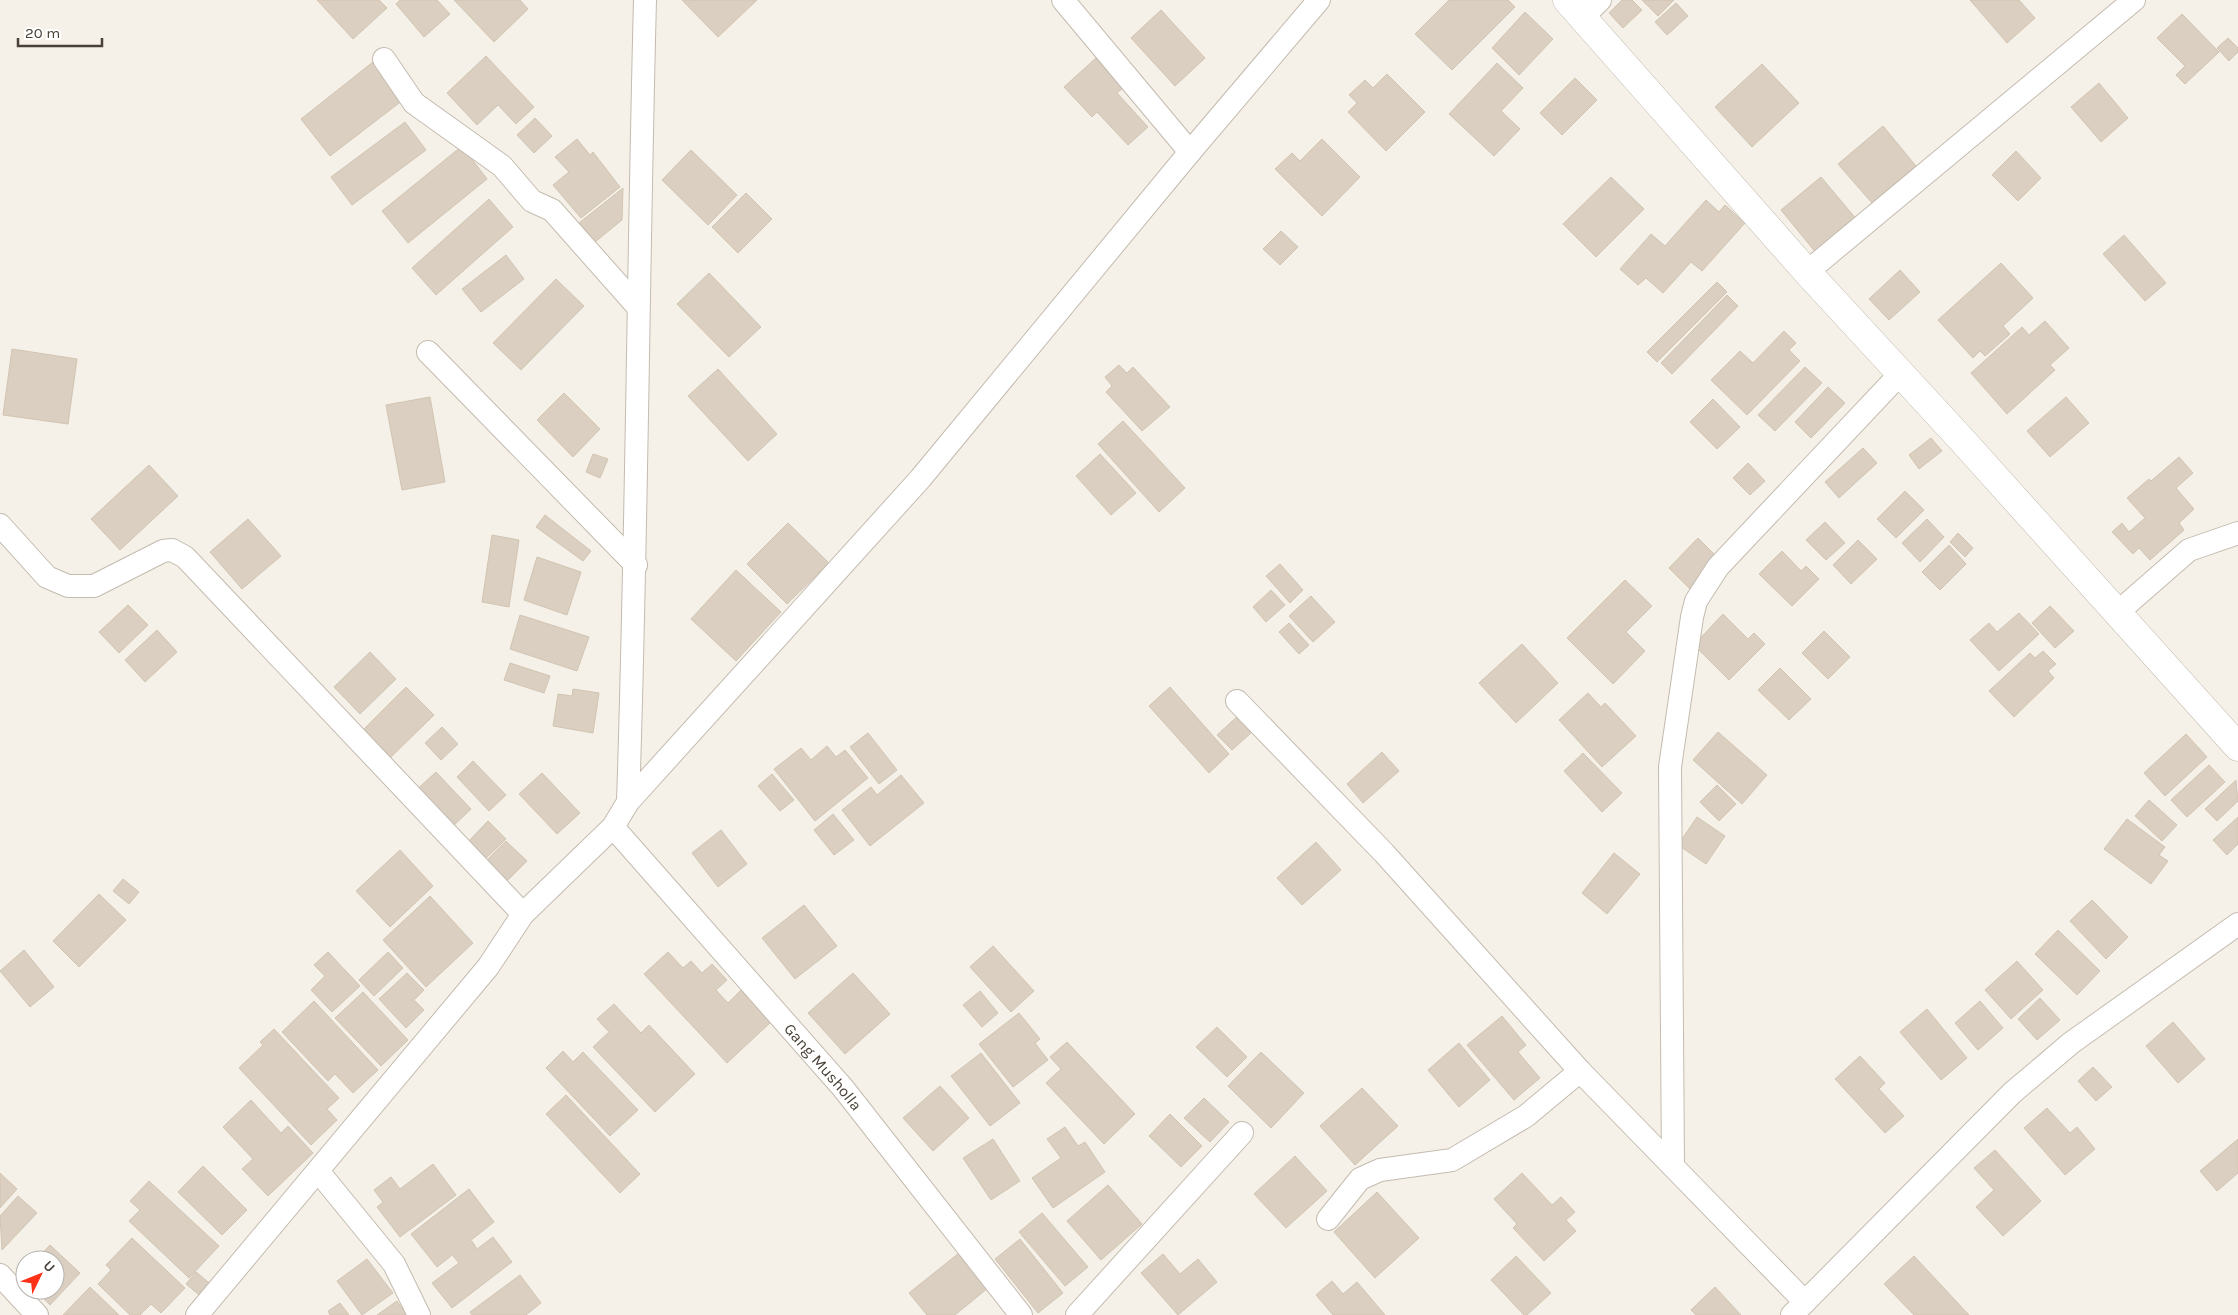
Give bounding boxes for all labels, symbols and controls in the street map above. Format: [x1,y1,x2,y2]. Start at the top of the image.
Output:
scale bar [18,15,101,47]
text: 20 m [25,24,60,42]
street label: Gang Musholla [781,1019,866,1114]
north arrow [15,1250,65,1300]
text: U [40,1257,59,1276]

